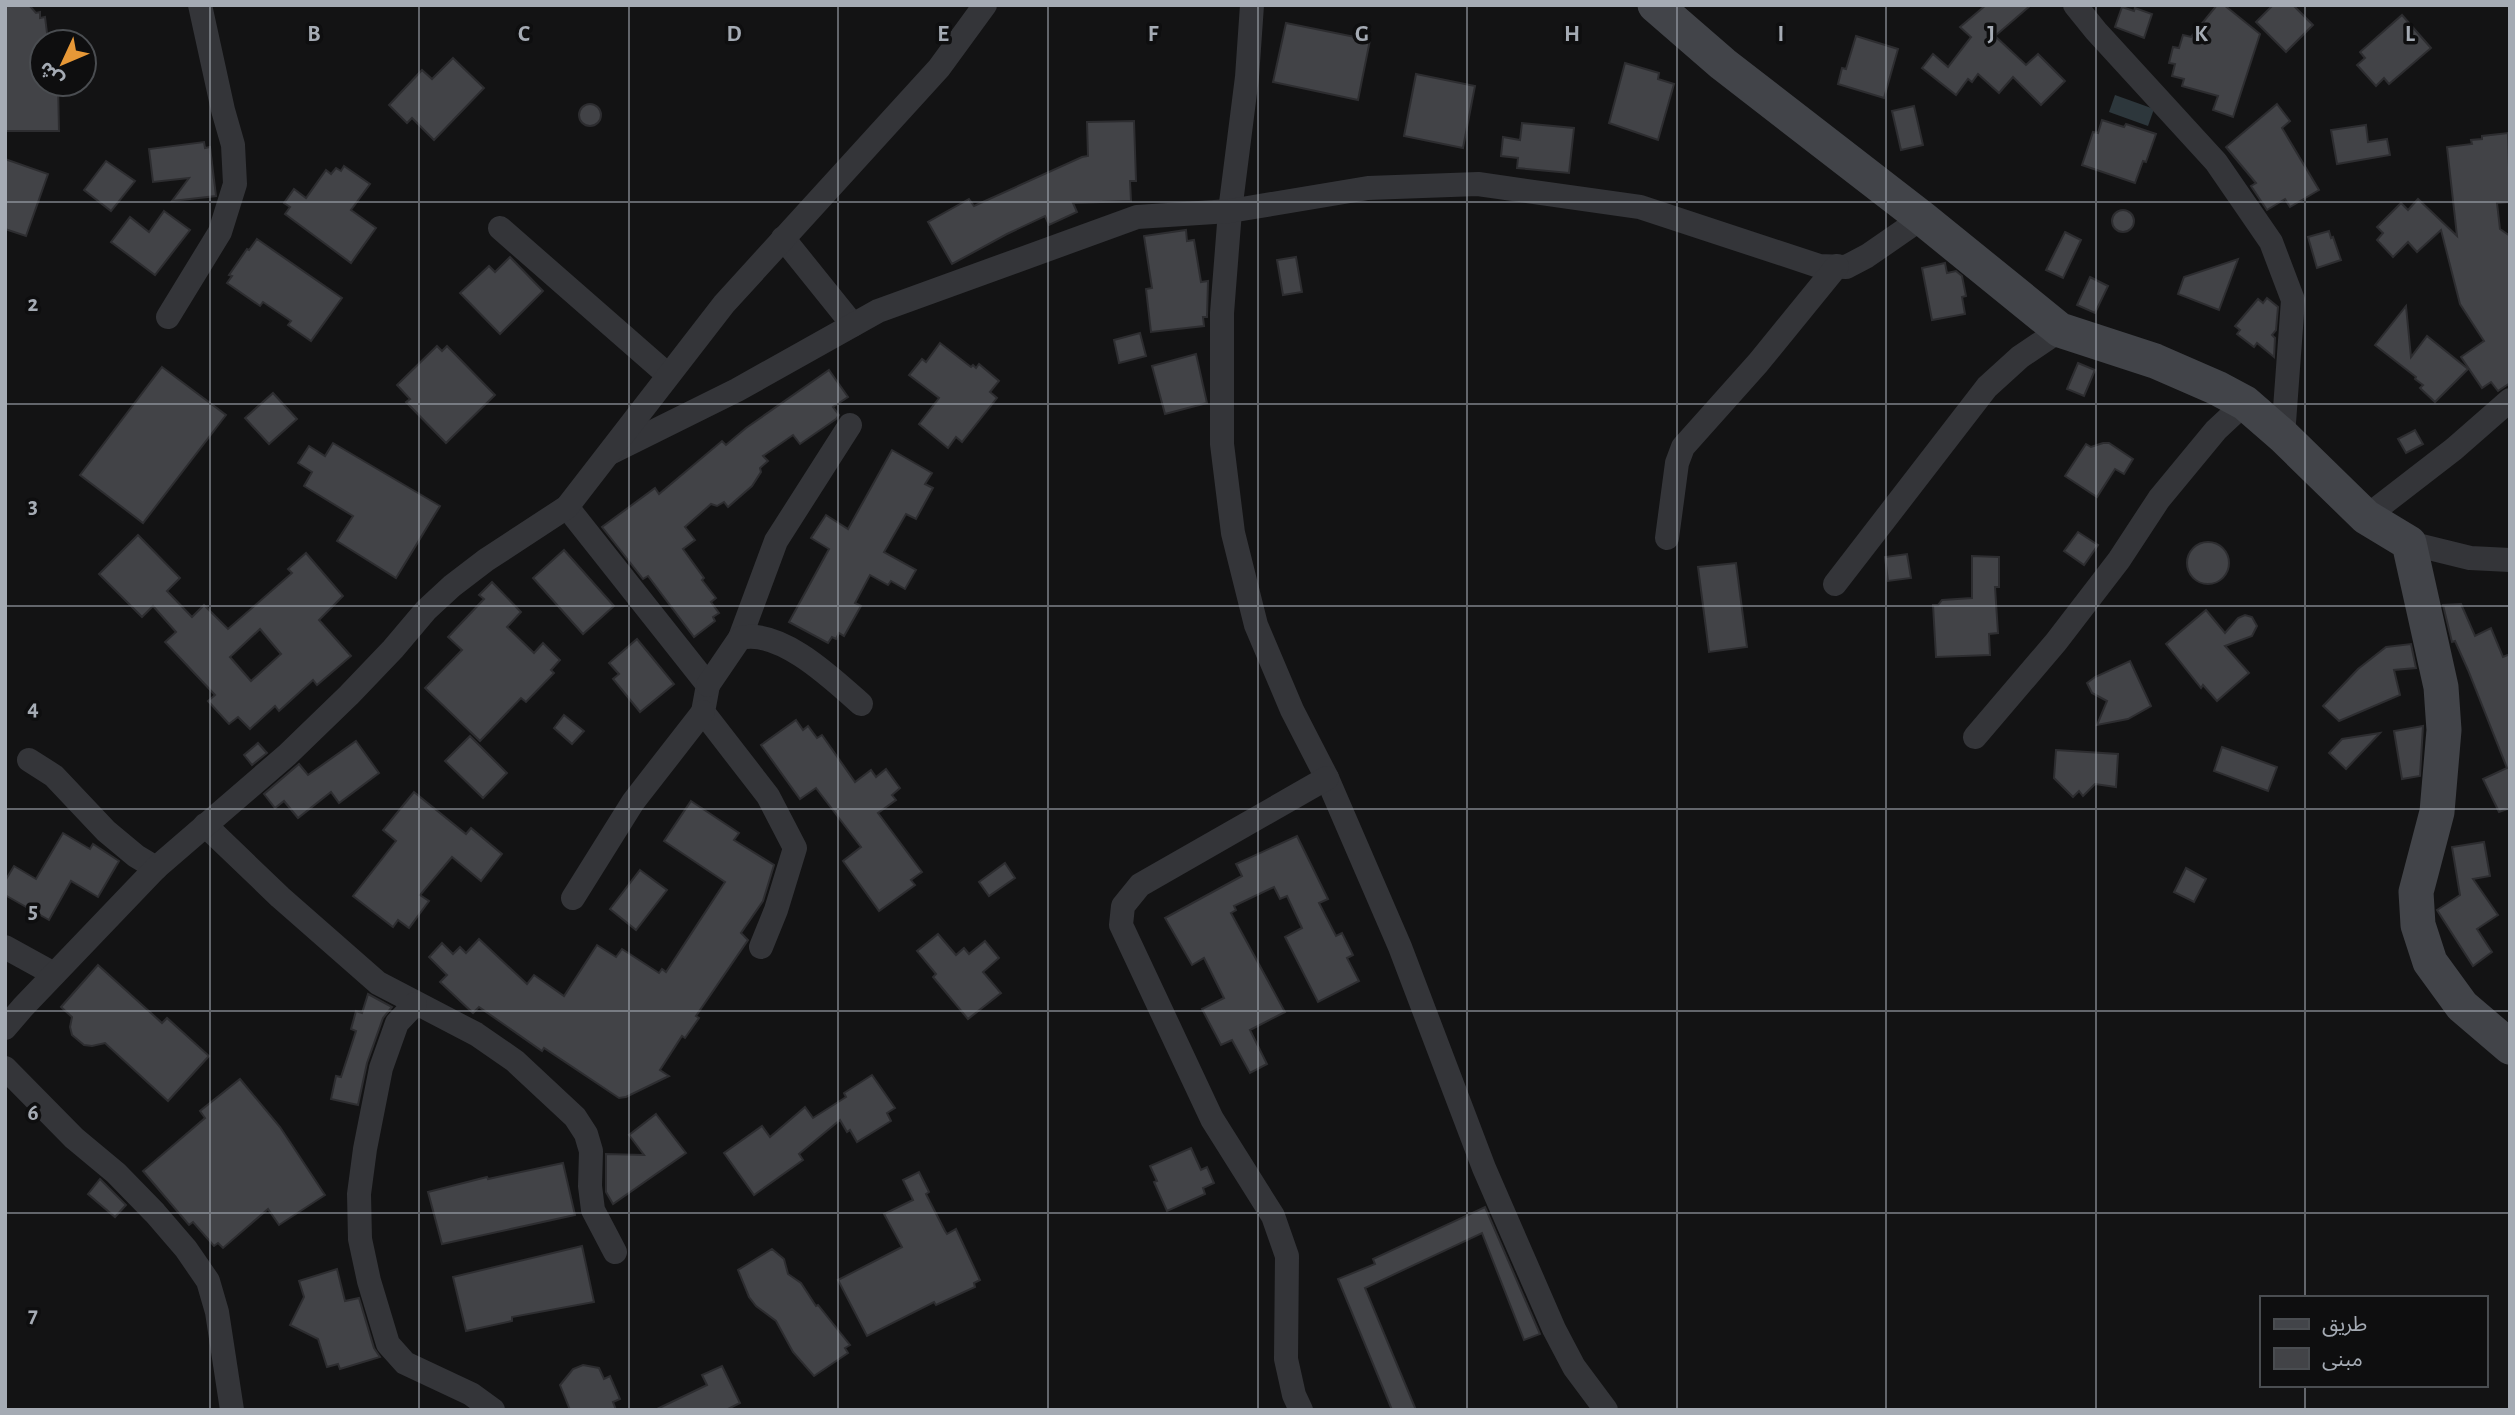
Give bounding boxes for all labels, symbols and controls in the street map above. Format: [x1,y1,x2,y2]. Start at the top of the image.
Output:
text: B [307,23,321,46]
text: C [518,23,530,46]
text: D [726,23,742,46]
text: E [937,23,949,46]
text: F [1148,23,1159,46]
text: G [1355,23,1369,46]
text: H [1564,23,1580,46]
text: I [1778,23,1784,46]
text: J [1987,23,1995,46]
text: K [2194,23,2208,46]
text: L [2405,23,2415,46]
north arrow [28,28,98,98]
text: ش [36,58,68,90]
text: 2 [28,293,39,316]
text: 3 [28,495,38,518]
text: 4 [27,697,39,720]
text: 5 [28,900,38,923]
text: 6 [27,1102,39,1125]
legend [2260,1296,2487,1387]
text: 7 [28,1304,38,1327]
text: طريق [2322,1314,2367,1337]
text: مبنى [2322,1349,2363,1371]

